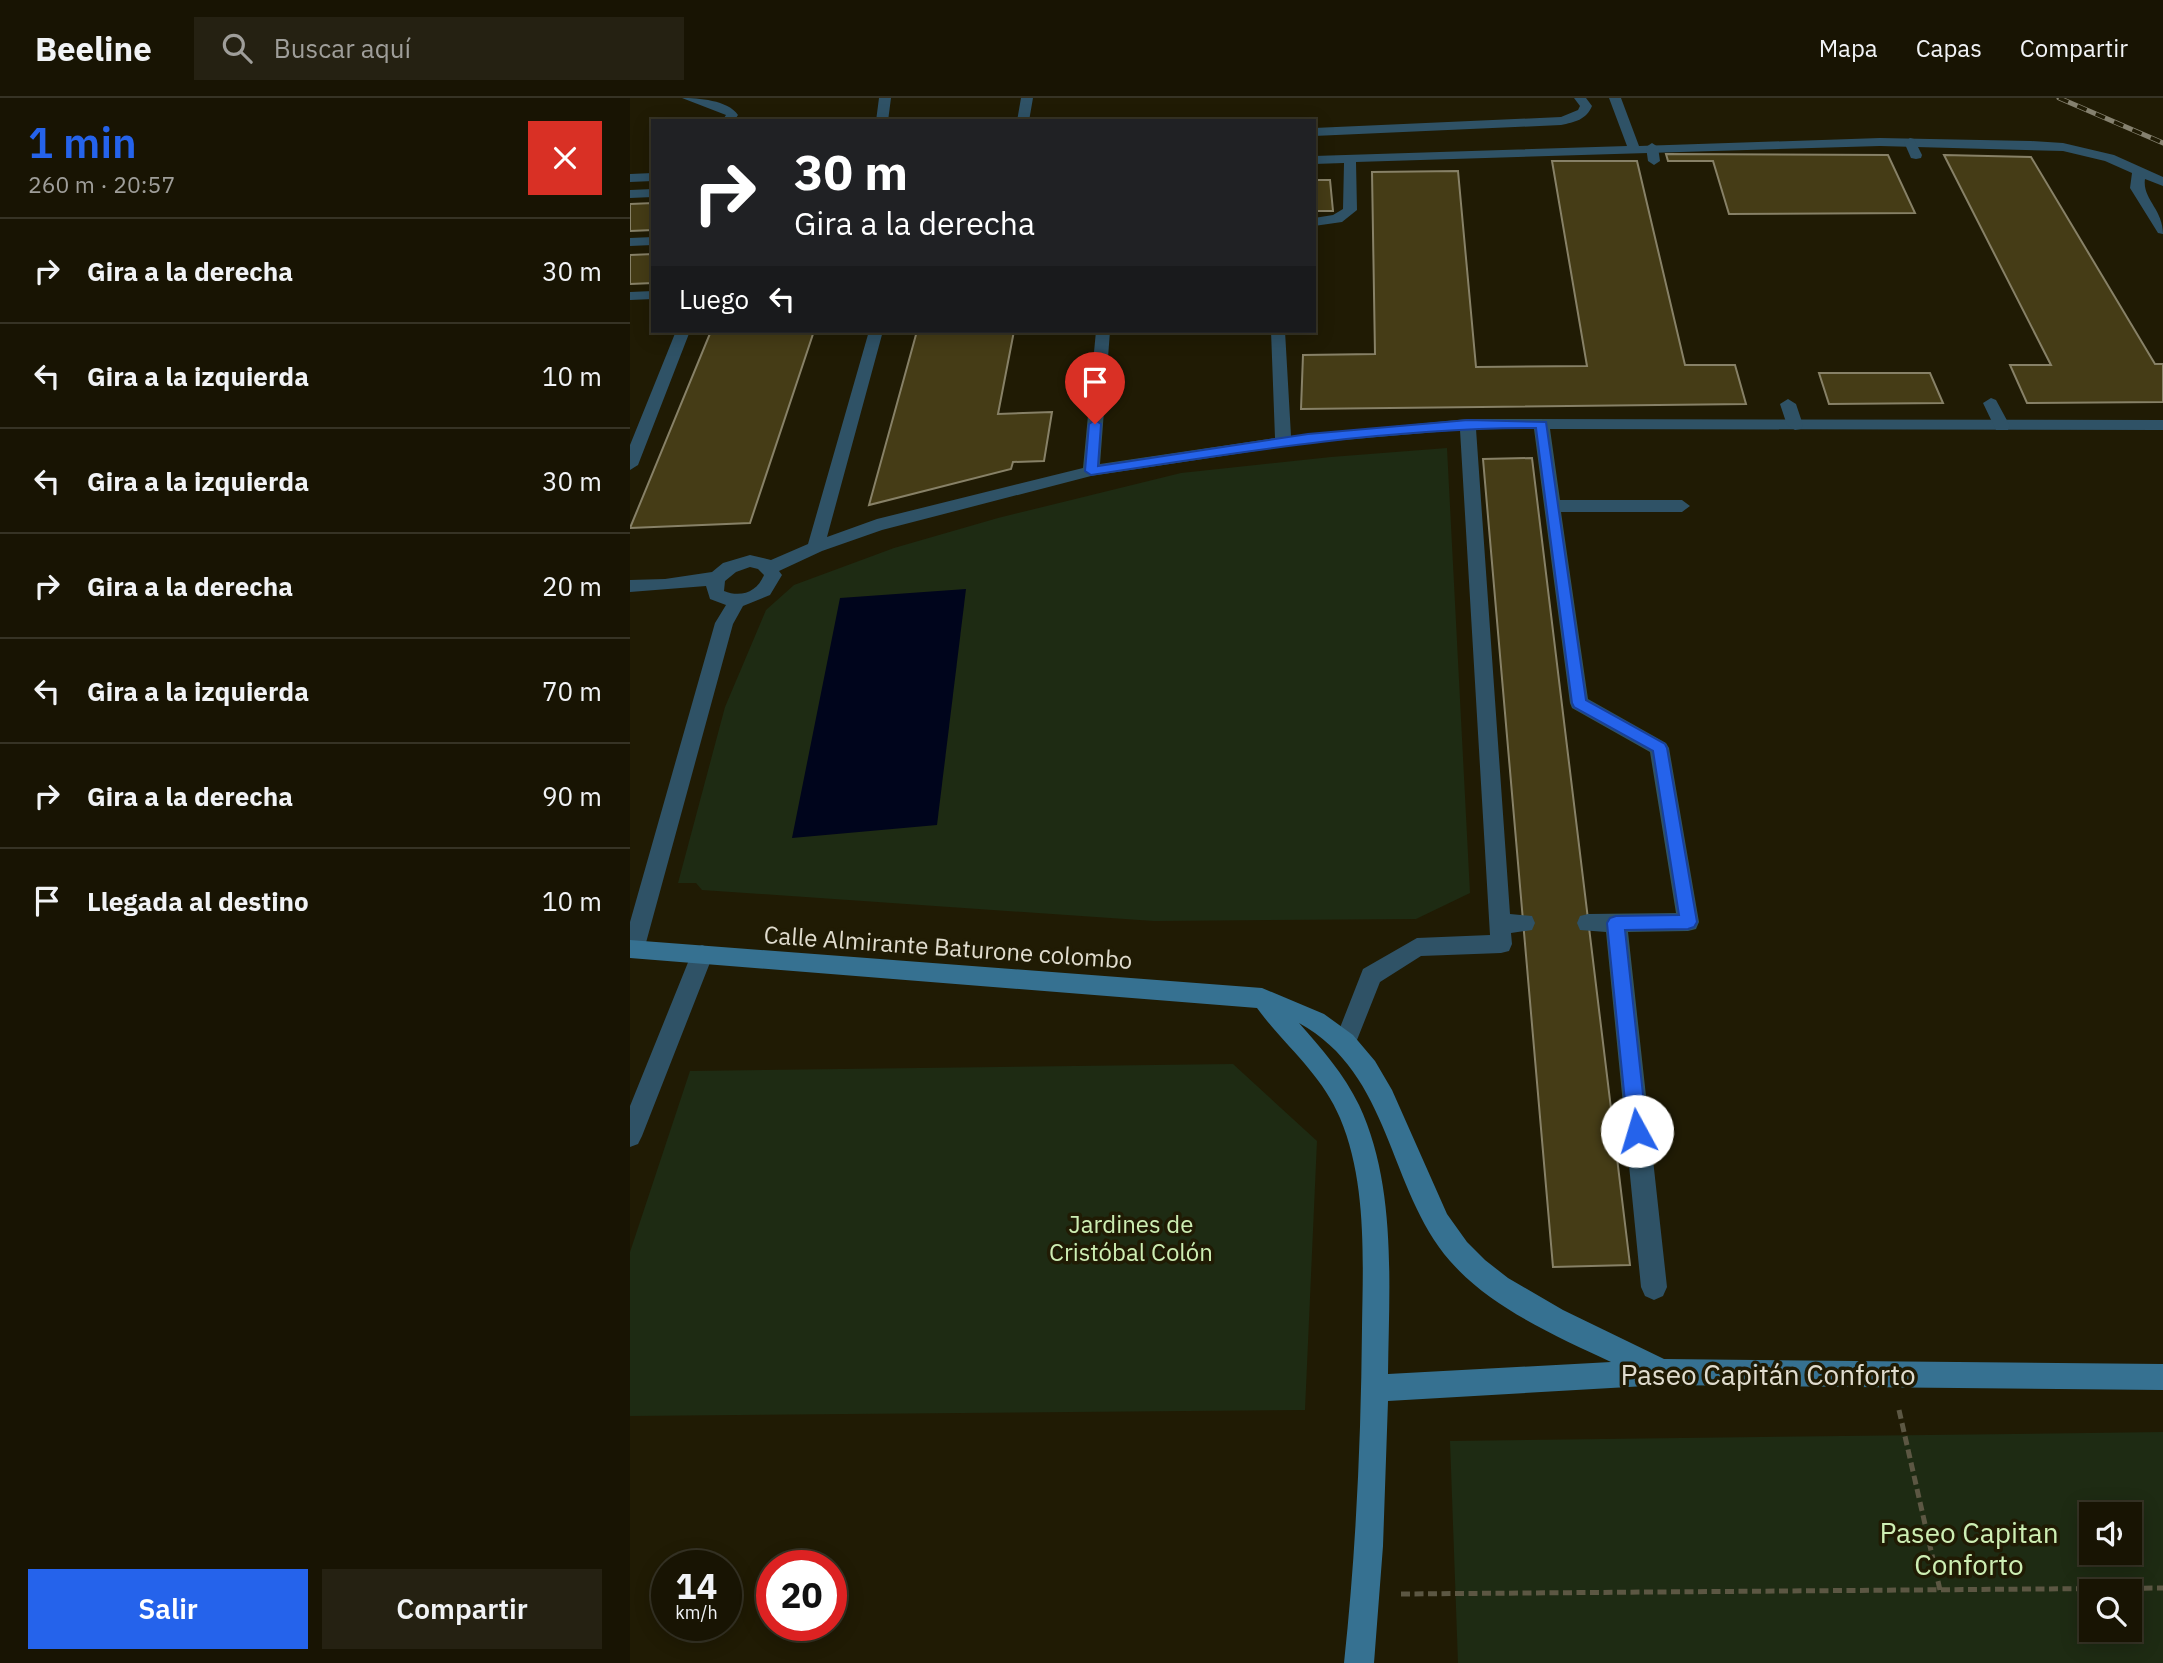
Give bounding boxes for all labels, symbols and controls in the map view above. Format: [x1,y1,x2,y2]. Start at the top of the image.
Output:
search box [194,17,684,80]
text: Beeline [35,27,152,70]
icon: search [218,29,256,67]
text: Buscar aquí [274,31,411,65]
text: Mapa [1819,32,1878,64]
text: Capas [1916,32,1982,64]
text: Compartir [2020,32,2128,64]
text: 1 min [28,115,137,170]
button: close [528,121,602,195]
text: 30 m [794,140,908,203]
icon: right [679,147,770,238]
text: 260 m · 20:57 [28,169,175,199]
text: Gira a la derecha [794,202,1035,244]
icon: right [28,252,66,290]
text: Gira a la derecha [87,254,293,288]
text: 30 m [542,254,602,288]
icon: left [763,280,801,318]
text: Luego [679,282,749,316]
pin [1065,352,1125,424]
icon: left [28,357,66,395]
text: Gira a la izquierda [87,359,309,393]
text: 10 m [542,359,602,393]
icon: arrive [1076,363,1114,401]
icon: left [28,462,66,500]
text: Gira a la izquierda [87,464,309,498]
text: 30 m [542,464,602,498]
icon: right [28,567,66,605]
text: Gira a la derecha [87,569,293,603]
text: 20 m [542,569,602,603]
icon: left [28,672,66,710]
text: Gira a la izquierda [87,674,309,708]
text: 70 m [542,674,602,708]
icon: right [28,777,66,815]
text: Gira a la derecha [87,779,293,813]
text: 90 m [542,779,602,813]
icon: arrive [28,882,66,920]
text: Llegada al destino [87,884,309,918]
text: 10 m [542,884,602,918]
street label: Calle Almirante Baturone colombo [763,918,1133,976]
position arrow [1600,1094,1674,1168]
park label: Jardines de Cristóbal Colón [1049,1208,1213,1268]
street label: Paseo Capitán Conforto [1620,1356,1916,1393]
map controls [2079,1502,2142,1642]
button: sound [2079,1502,2142,1565]
park label: Paseo Capitan Conforto [1879,1514,2059,1583]
speed limit sign: 20 [756,1550,847,1641]
text: 14 [675,1563,718,1609]
button: Salir [28,1569,308,1649]
button: Compartir [322,1569,602,1649]
button: search [2079,1579,2142,1642]
text: km/h [675,1601,718,1624]

